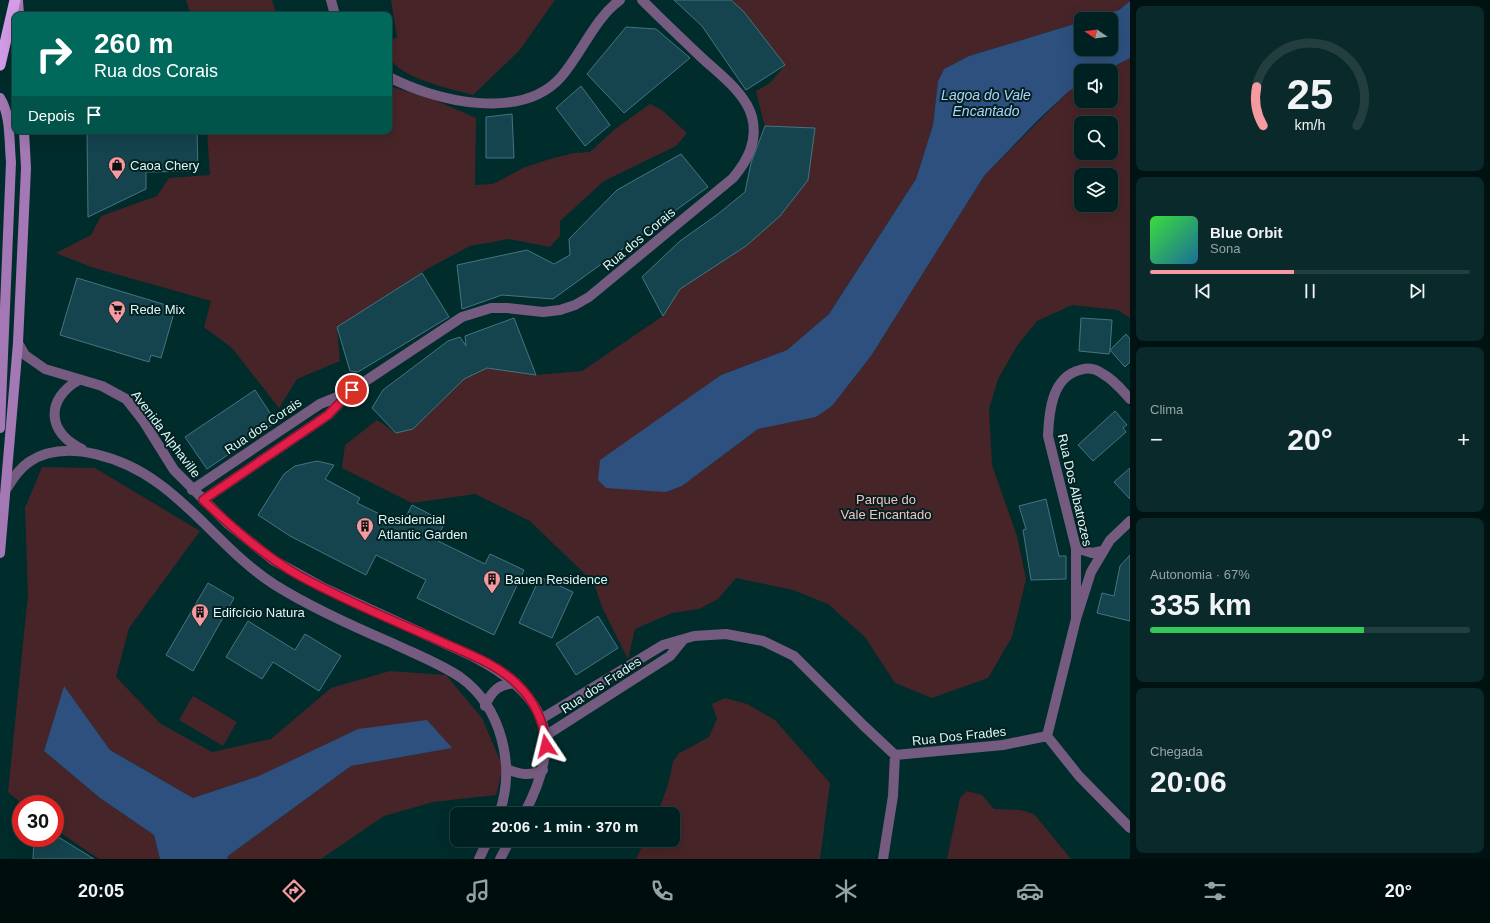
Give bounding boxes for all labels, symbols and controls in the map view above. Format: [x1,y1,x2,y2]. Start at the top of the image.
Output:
north arrow [1074,12,1118,56]
map controls [1074,12,1118,212]
icon: right [28,28,80,80]
text: 260 m [94,28,173,59]
text: Rua dos Corais [94,61,218,81]
button: sound [1074,64,1118,108]
text: 25 [1287,71,1333,118]
water label: Lagoa do Vale Encantado [941,87,1031,119]
icon: arrive [83,104,105,126]
text: Depois [28,107,75,124]
button: search [1074,116,1118,160]
text: km/h [1295,117,1326,133]
shop icon: Caoa Chery [107,155,127,180]
place label: Caoa Chery [130,158,200,173]
button: layers [1074,168,1118,212]
street label: Rua dos Corais [600,204,679,274]
text: Blue Orbit [1210,224,1283,241]
text: Sona [1210,241,1240,256]
icon: previous [1192,280,1214,302]
icon: pause [1299,280,1321,302]
icon: next [1406,280,1428,302]
supermarket icon: Rede Mix [107,299,127,324]
place label: Rede Mix [130,302,185,317]
pin [335,373,369,407]
icon: arrive [341,379,363,401]
street label: Avenida Alphaville [128,387,204,481]
street label: Rua dos Corais [222,394,305,457]
text: Clima [1150,402,1183,417]
text: 20° [1287,423,1333,456]
text: − [1150,427,1163,452]
text: + [1457,427,1470,452]
street label: Rua Dos Albatrozes [1055,432,1095,548]
park label: Parque do Vale Encantado [841,492,931,522]
place label: Residencial Atlantic Garden [378,512,468,542]
building icon: Residencial Atlantic Garden [355,516,375,541]
text: Autonomia · 67% [1150,567,1250,582]
building icon: Bauen Residence [482,569,502,594]
place label: Bauen Residence [505,572,608,587]
text: 335 km [1150,588,1252,621]
building icon: Edifcício Natura [190,602,210,627]
place label: Edifcício Natura [213,605,306,620]
street label: Rua dos Frades [558,653,644,716]
street label: Rua Dos Frades [911,724,1007,748]
position arrow [525,725,567,767]
text: Chegada [1150,744,1203,759]
text: 20:06 [1150,765,1227,798]
speed limit sign: 30 [12,795,64,847]
text: 20:06 · 1 min · 370 m [492,818,638,835]
icon: directions [280,877,308,905]
icon: music [464,877,492,905]
icon: phone [648,877,676,905]
icon: climate [832,877,860,905]
icon: car [1016,877,1044,905]
icon: filters [1201,877,1229,905]
text: 20:05 [78,881,124,901]
text: 20° [1385,881,1412,901]

